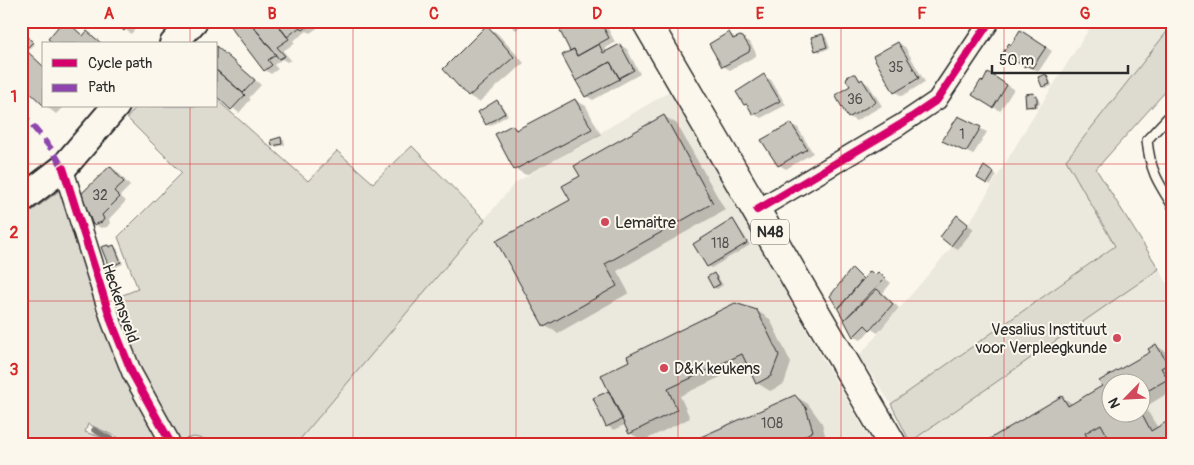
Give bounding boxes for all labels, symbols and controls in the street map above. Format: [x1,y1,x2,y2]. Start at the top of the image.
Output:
text: A [104,4,115,24]
text: B [267,4,277,24]
text: C [429,4,439,24]
text: D [592,4,602,24]
text: E [756,4,765,24]
text: F [917,4,927,24]
text: G [1080,4,1091,24]
legend [42,42,218,108]
scale bar [992,42,1128,74]
text: 50 m [999,51,1034,70]
text: Cycle path [88,54,152,73]
house number: 35 [888,59,904,76]
text: Path [88,78,115,97]
text: 1 [11,87,17,107]
house number: 36 [847,91,863,108]
house number: 1 [959,126,965,143]
house number: 32 [92,187,108,204]
place label: Lemaitre [615,213,676,233]
marker: Lemaitre [599,216,611,228]
road number: N48 [751,220,789,244]
text: 2 [10,223,19,243]
house number: 118 [711,235,729,252]
street label: Heckensveld [97,261,143,346]
place label: Vesalius Instituut voor Verpleegkunde [974,320,1108,358]
marker: Vesalius Instituut voor Verpleegkunde [1111,332,1123,344]
place label: D&K keukens [674,359,760,379]
text: 3 [10,360,19,380]
marker: D&K keukens [658,362,670,374]
north arrow [1102,372,1152,422]
text: N [1105,395,1124,411]
house number: 108 [761,415,783,432]

